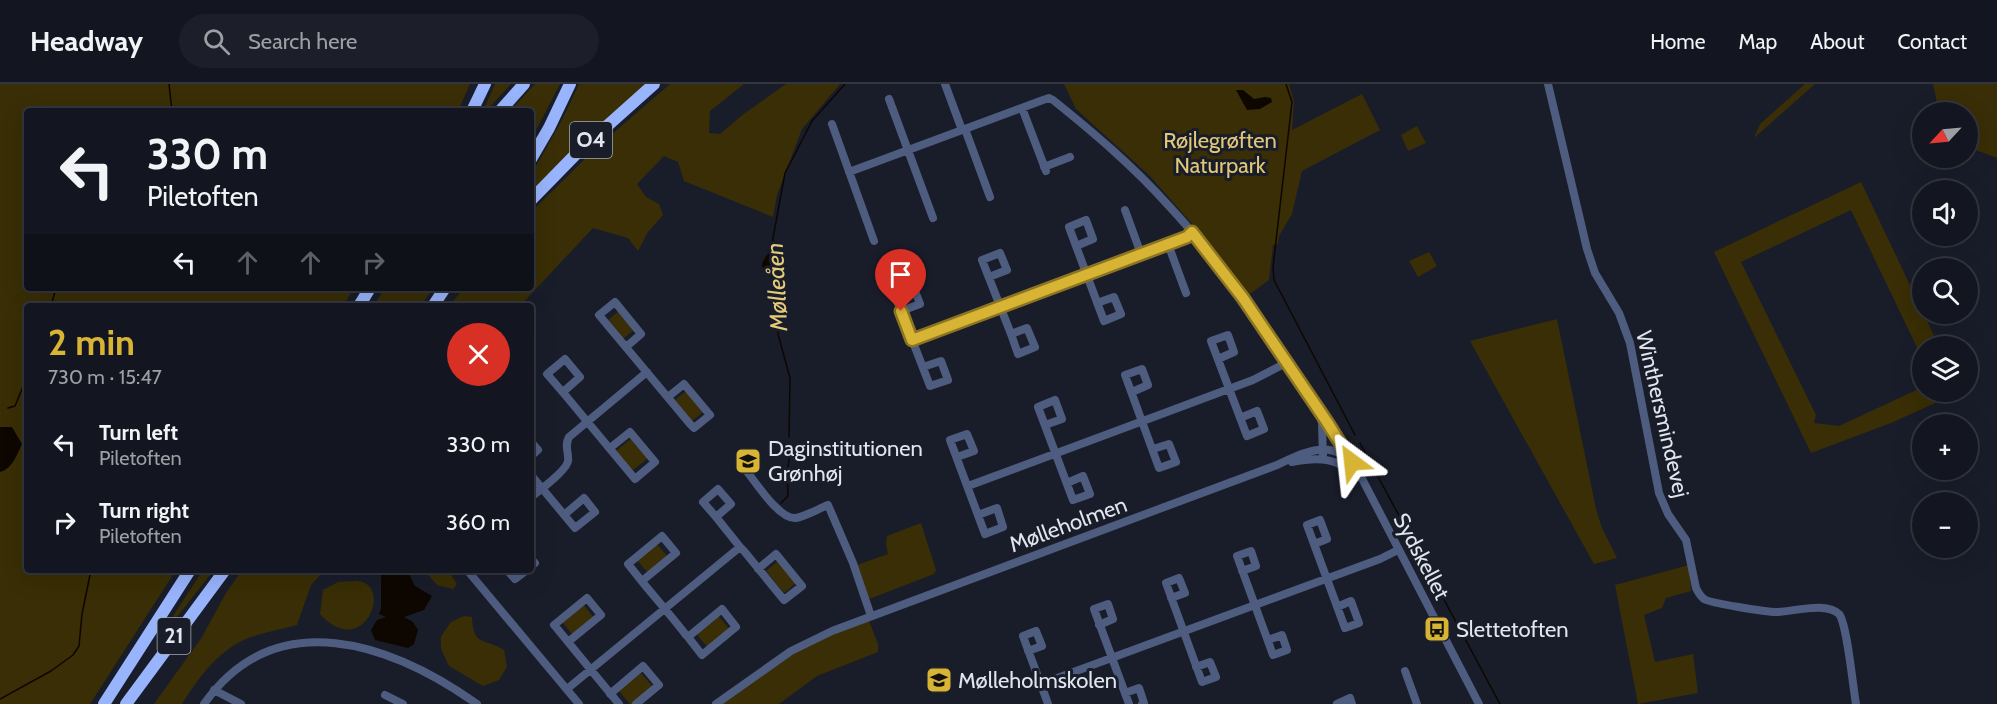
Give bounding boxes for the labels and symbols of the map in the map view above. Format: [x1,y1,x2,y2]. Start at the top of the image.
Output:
north arrow [1912,102,1978,168]
road number: O4 [570,122,612,158]
park label: Røjlegrøften Naturpark [1163,127,1277,179]
water label: Mølleåen [760,242,793,333]
pin [875,249,926,311]
street label: Winthersmindevej [1630,328,1695,500]
position arrow [1320,430,1384,494]
place label: Daginstitutionen Grønhøj [768,435,923,487]
school or university icon: Daginstitutionen Grønhøj [733,446,763,476]
street label: Mølleholmen [1006,491,1131,558]
street label: Sydskellet [1388,508,1456,605]
bus stop icon: Slettetoften [1422,614,1452,644]
place label: Slettetoften [1456,616,1569,643]
road number: 21 [158,618,190,654]
school or university icon: Mølleholmskolen [924,665,954,695]
place label: Mølleholmskolen [958,667,1117,694]

